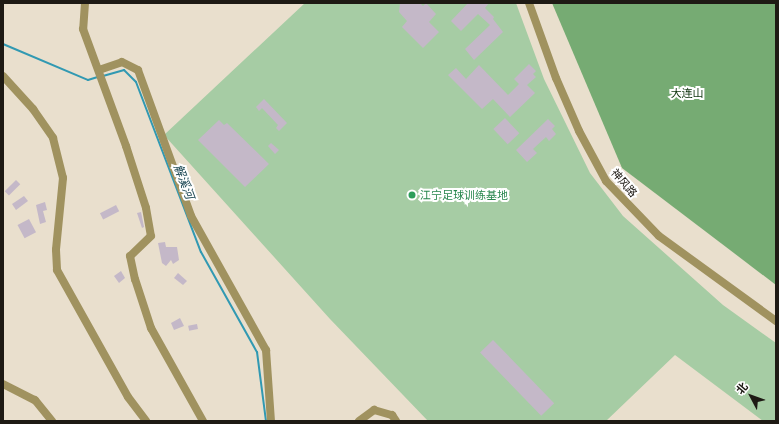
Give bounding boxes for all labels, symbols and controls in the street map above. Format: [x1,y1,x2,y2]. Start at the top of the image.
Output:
park label: 大连山 [671,86,703,100]
water label: 解溪河 [170,163,196,201]
street label: 神风路 [608,166,640,200]
place label: 江宁足球训练基地 [420,188,508,202]
marker: 江宁足球训练基地 [407,190,417,200]
north arrow [731,376,771,416]
text: 北 [733,379,751,397]

